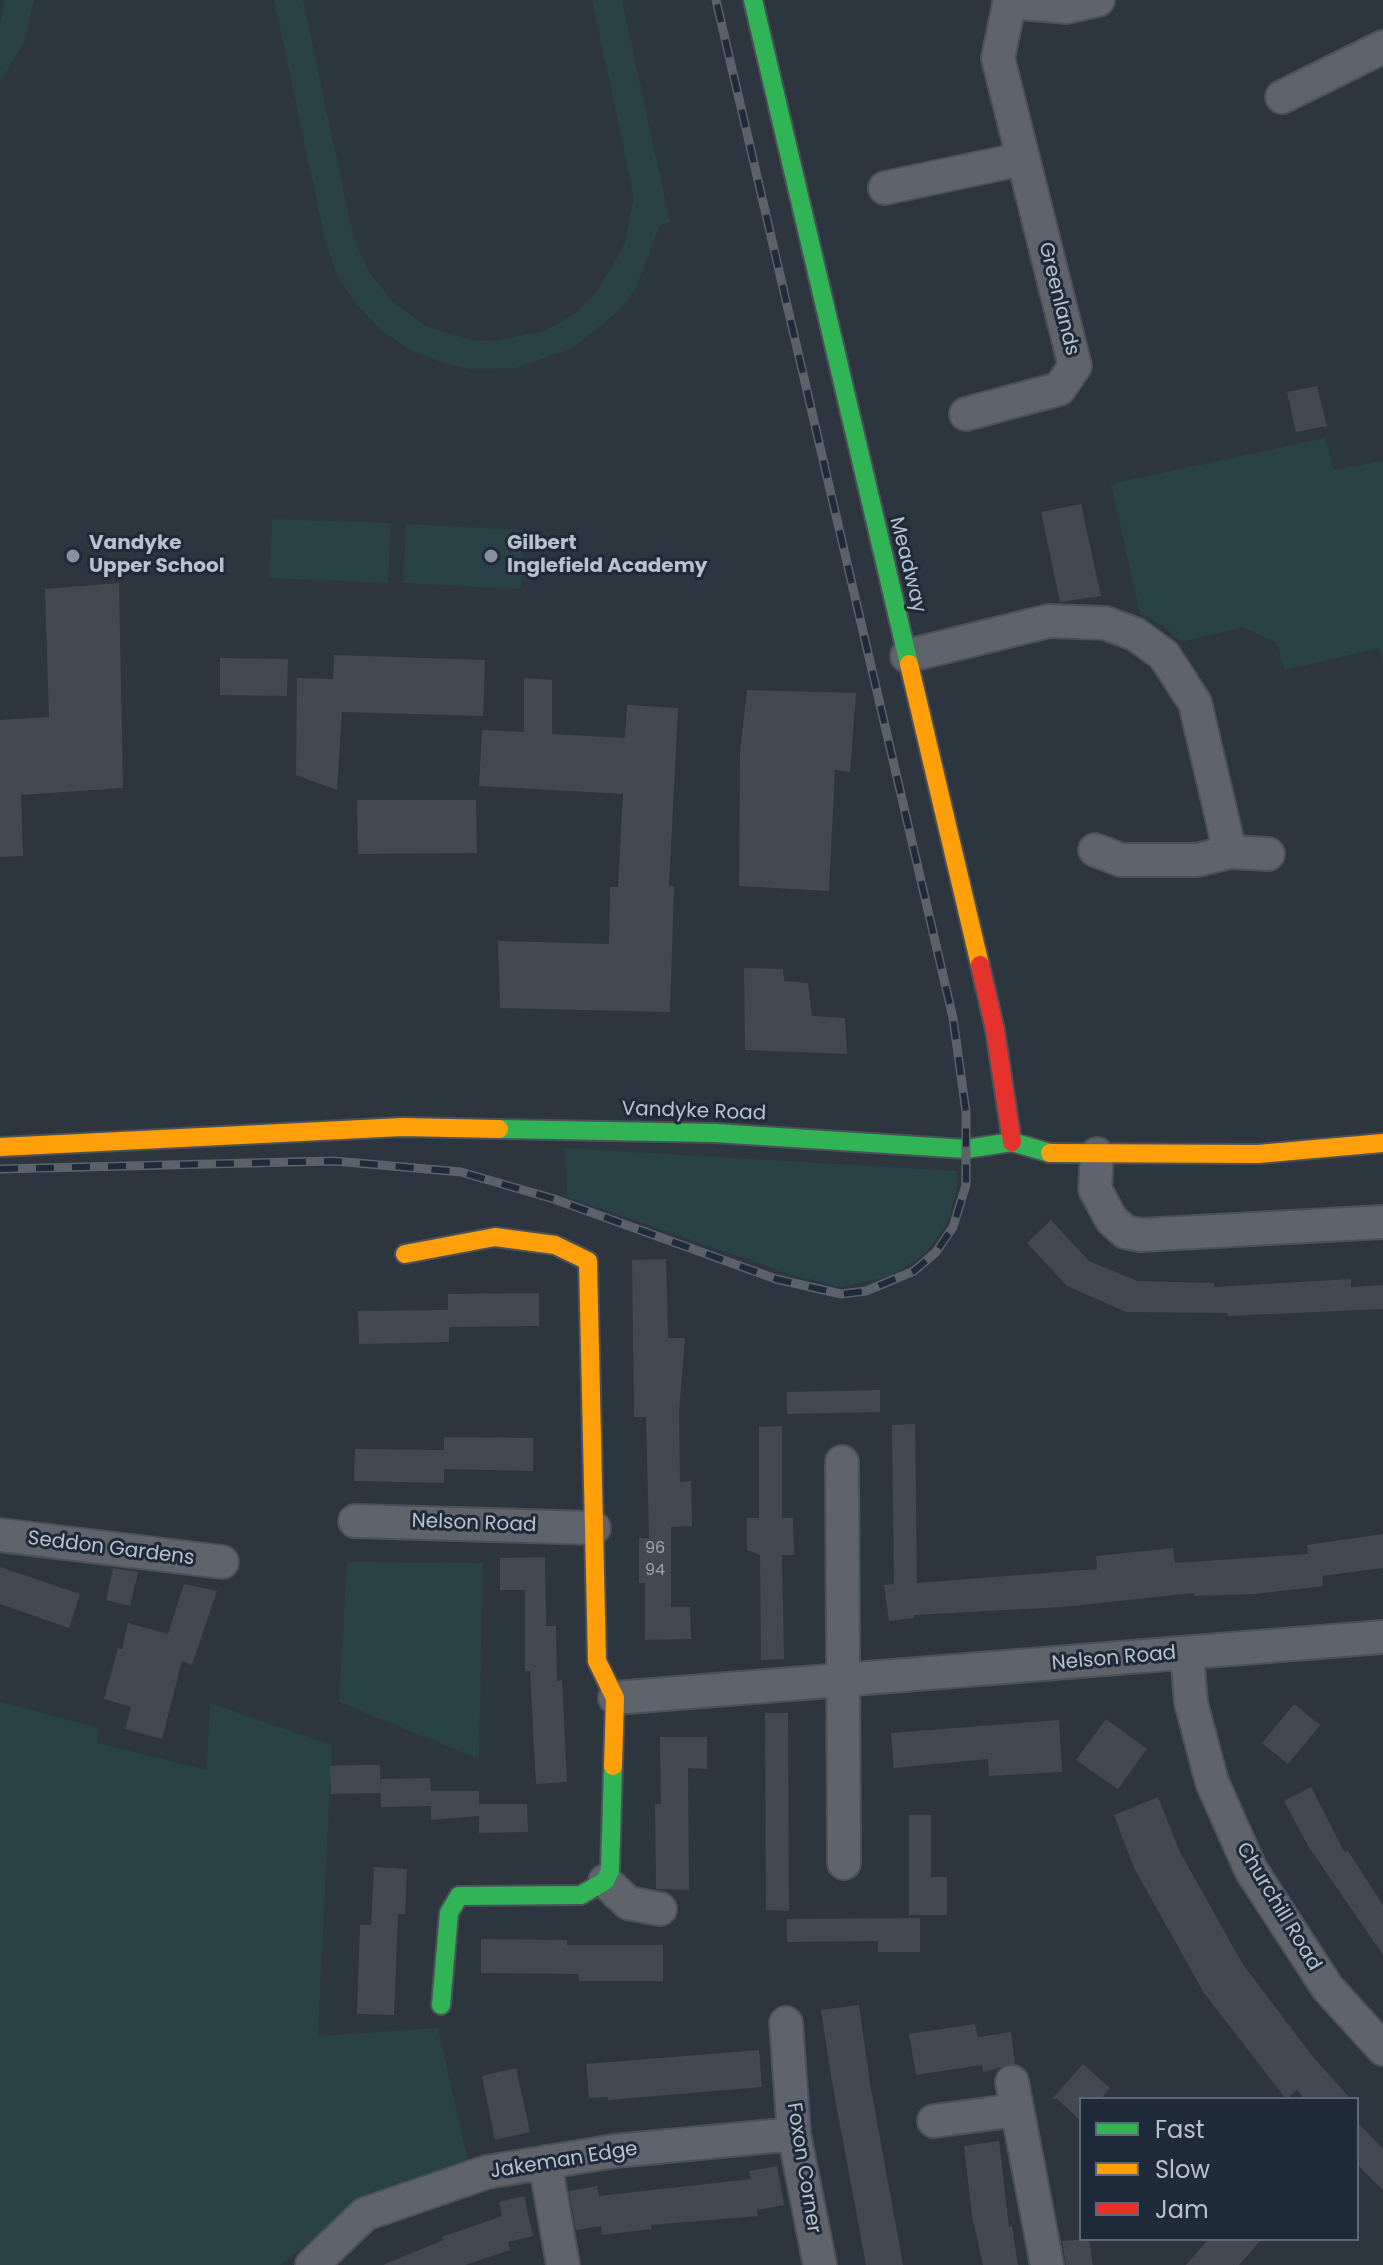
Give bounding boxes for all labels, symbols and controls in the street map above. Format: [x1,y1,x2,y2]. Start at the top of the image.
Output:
street label: Greenlands [1032,240,1084,358]
street label: Meadway [884,515,930,615]
place label: Vandyke Upper School [89,532,225,579]
place label: Gilbert Inglefield Academy [507,532,707,579]
marker: Vandyke Upper School [64,547,82,565]
marker: Gilbert Inglefield Academy [482,547,500,565]
street label: Vandyke Road [621,1097,767,1127]
street label: Nelson Road [411,1510,537,1538]
street label: Seddon Gardens [26,1527,196,1571]
house number: 96 [645,1539,665,1559]
house number: 94 [645,1561,665,1581]
street label: Nelson Road [1051,1642,1177,1676]
street label: Churchill Road [1230,1838,1326,1976]
legend [1079,2097,1359,2241]
street label: Foxon Corner [781,2101,825,2235]
text: Fast [1155,2113,1205,2146]
street label: Jakeman Edge [489,2138,639,2184]
text: Slow [1155,2153,1210,2186]
text: Jam [1155,2193,1209,2226]

